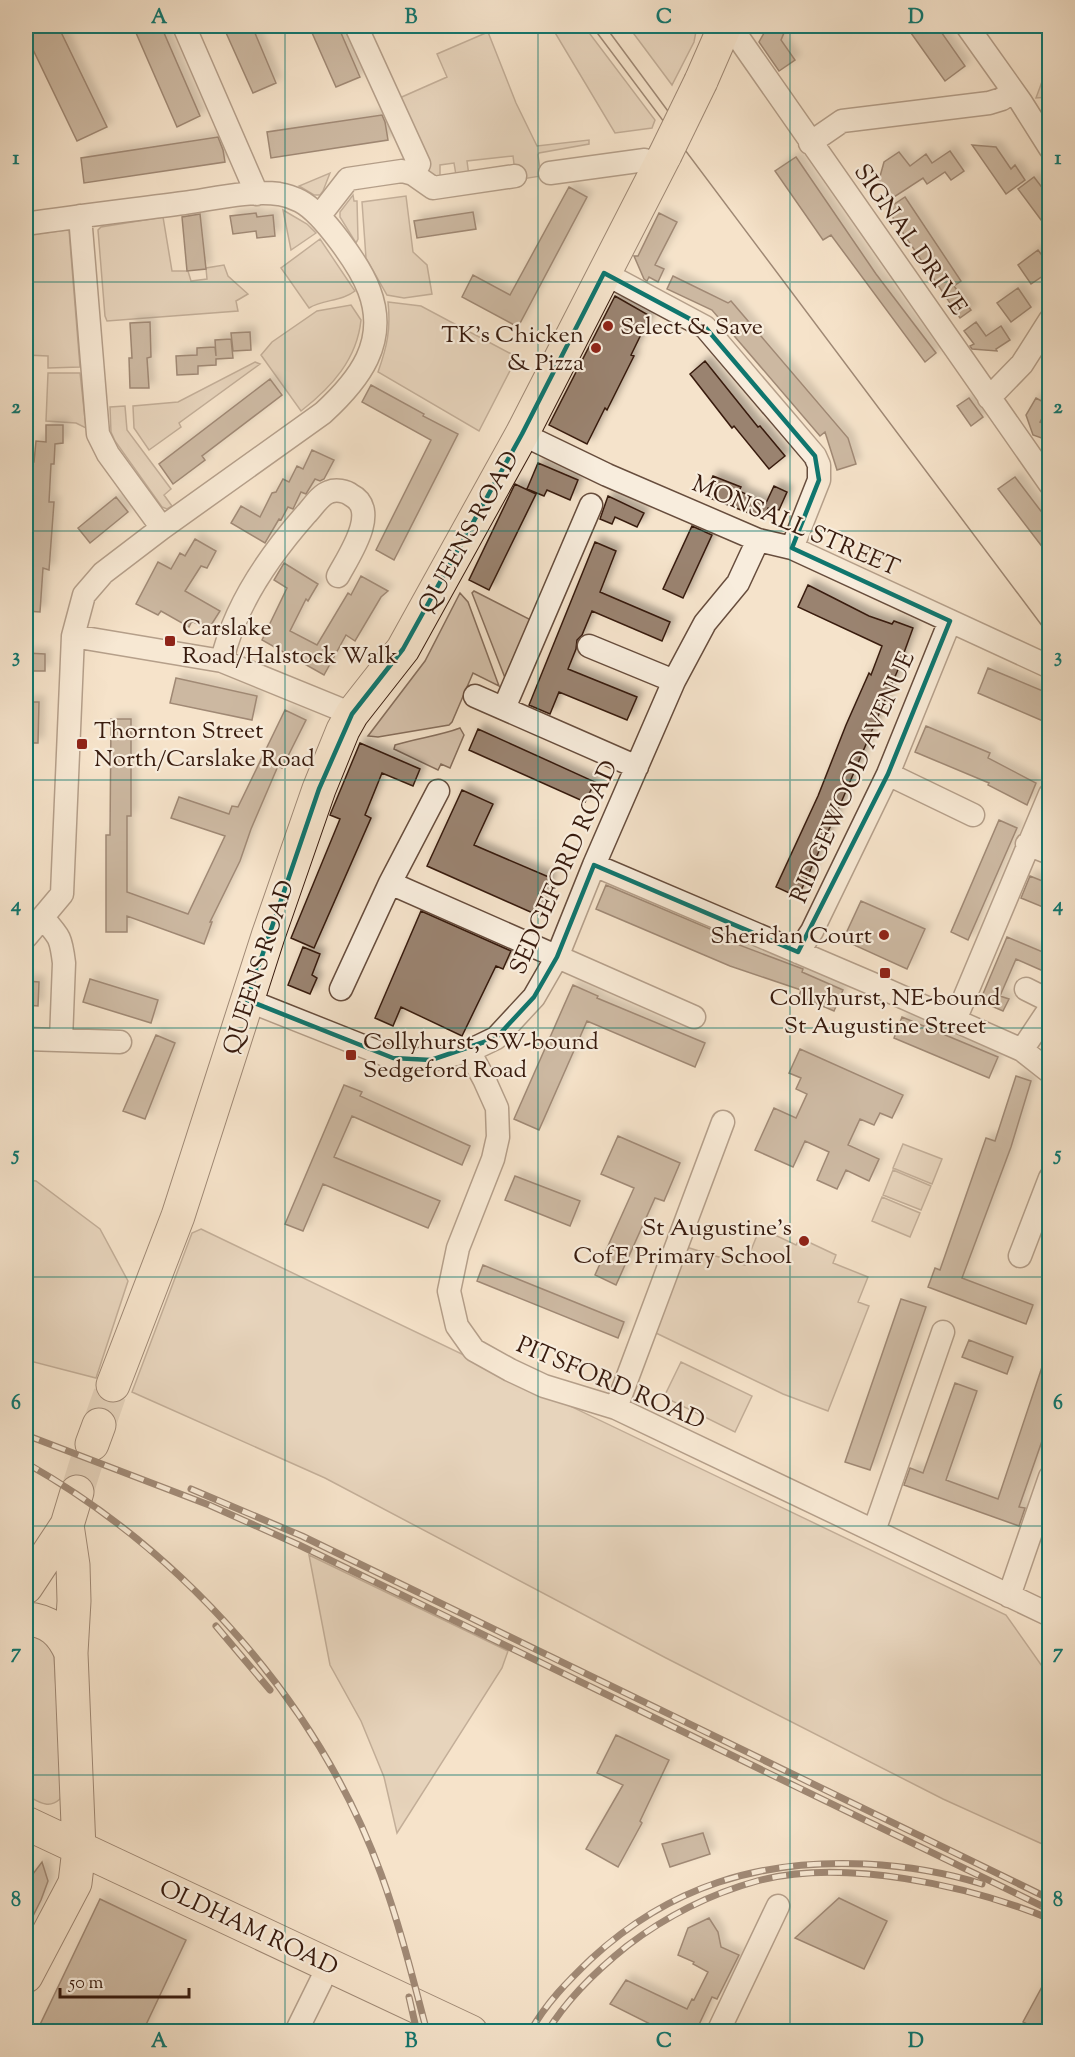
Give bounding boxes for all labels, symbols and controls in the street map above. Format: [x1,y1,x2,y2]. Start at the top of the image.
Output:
text: A [151,4,168,33]
text: B [405,4,418,33]
text: C [656,4,672,33]
text: D [908,4,924,33]
text: 1 [13,145,20,174]
text: 1 [1055,145,1062,174]
street label: SIGNAL DRIVE [844,158,975,323]
place label: Select & Save [620,311,763,345]
place label: TK's Chicken & Pizza [441,319,584,381]
marker: Select & Save [601,319,615,333]
marker: TK's Chicken & Pizza [589,341,603,355]
text: 2 [11,394,21,423]
text: 2 [1053,394,1063,423]
street label: QUEENS ROAD [411,445,529,621]
street label: MONSALL STREET [686,468,904,586]
place label: Carslake Road/Halstock Walk [182,612,398,674]
marker: Carslake Road/Halstock Walk [163,634,177,648]
text: 3 [12,643,20,672]
text: 3 [1054,643,1062,672]
street label: RIDGEWOOD AVENUE [783,646,925,909]
place label: Thornton Street North/Carslake Road [94,715,315,777]
marker: Thornton Street North/Carslake Road [75,737,89,751]
street label: SEDGEFORD ROAD [502,755,627,980]
street label: QUEENS ROAD [216,876,304,1059]
text: 4 [10,892,21,921]
text: 4 [1052,892,1063,921]
place label: Sheridan Court [710,920,872,954]
marker: Sheridan Court [877,928,891,942]
marker: Collyhurst, NE-bound St Augustine Street [878,966,892,980]
place label: Collyhurst, NE-bound St Augustine Street [769,982,1001,1044]
place label: Collyhurst, SW-bound Sedgeford Road [363,1026,599,1088]
marker: Collyhurst, SW-bound Sedgeford Road [344,1048,358,1062]
text: 5 [11,1141,20,1170]
text: 5 [1053,1141,1062,1170]
place label: St Augustine's CofE Primary School [573,1212,792,1274]
marker: St Augustine's CofE Primary School [797,1234,811,1248]
street label: PITSFORD ROAD [511,1329,710,1439]
text: 6 [11,1390,21,1419]
text: 6 [1053,1390,1063,1419]
text: 7 [11,1639,22,1668]
text: 7 [1053,1639,1064,1668]
street label: OLDHAM ROAD [153,1872,343,1985]
text: 8 [11,1887,21,1916]
text: 8 [1053,1887,1063,1916]
scale bar [60,1961,189,1999]
text: 50 m [68,1971,104,1997]
text: A [151,2028,168,2057]
text: B [405,2028,418,2057]
text: C [656,2028,672,2057]
text: D [908,2028,924,2057]

